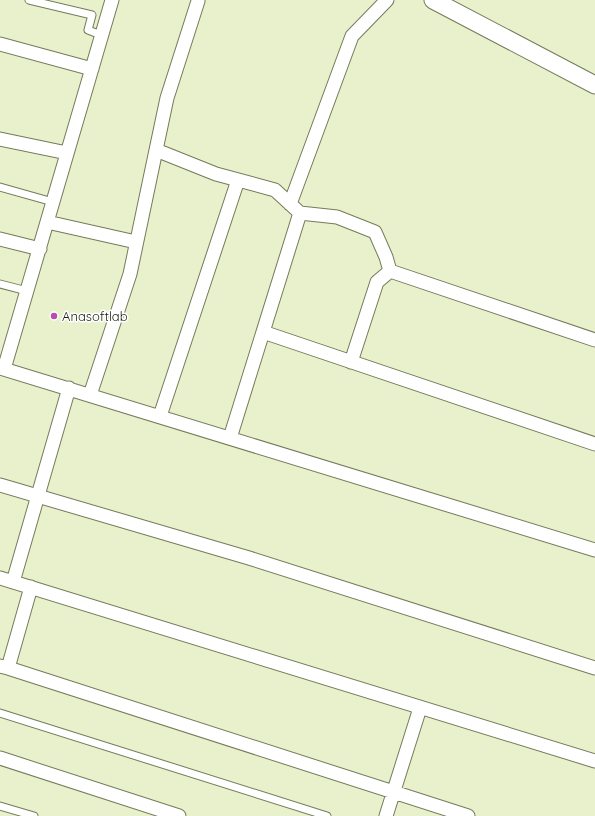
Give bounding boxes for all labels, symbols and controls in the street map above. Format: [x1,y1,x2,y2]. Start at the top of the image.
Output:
place label: Anasoftlab [62,308,128,324]
marker: Anasoftlab [49,311,59,321]

